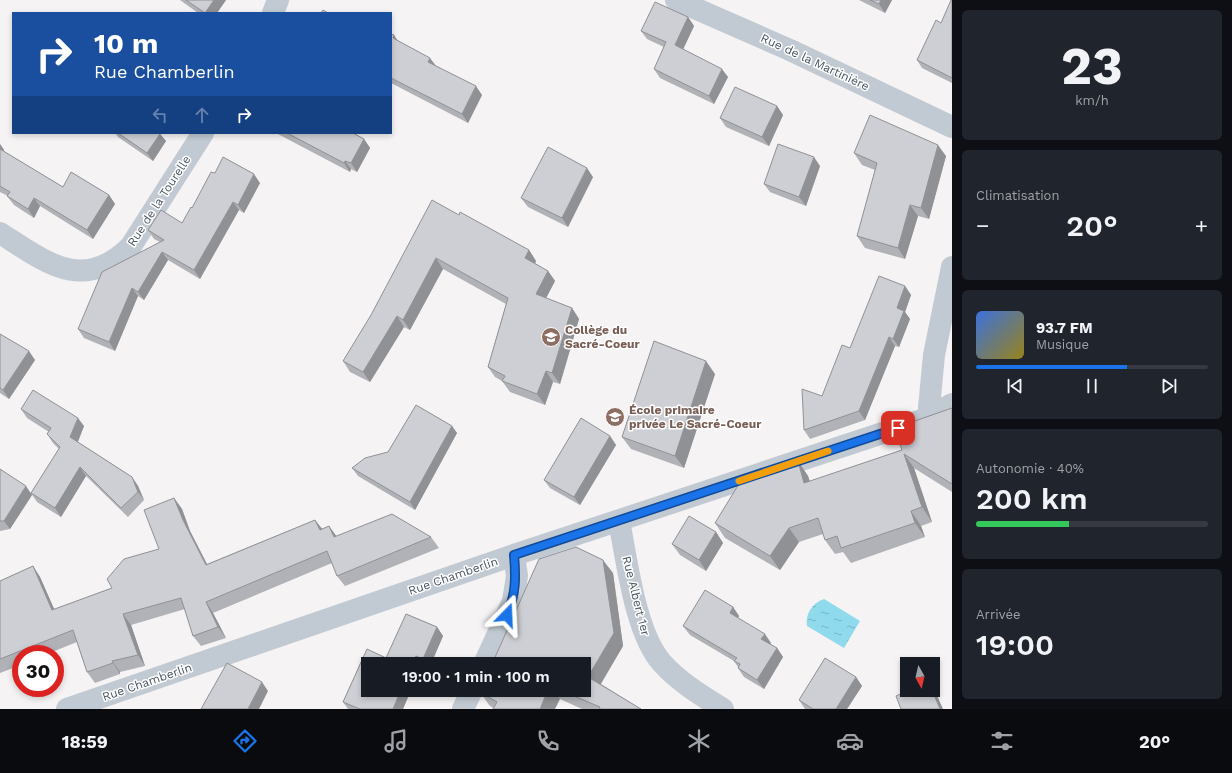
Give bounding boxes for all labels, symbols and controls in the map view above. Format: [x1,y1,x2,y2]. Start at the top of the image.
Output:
text: 10 m [94,27,158,60]
icon: right [28,28,80,80]
street label: Rue de la Martinière [759,31,871,93]
text: 23 [1061,36,1123,97]
text: Rue Chamberlin [94,61,235,82]
text: km/h [1075,93,1109,108]
icon: left [149,104,171,126]
icon: ahead [191,104,213,126]
icon: right [233,104,255,126]
street label: Rue de la Tourelle [124,153,194,249]
text: Climatisation [976,188,1059,203]
text: 20° [1066,208,1118,243]
text: − [976,213,989,238]
text: + [1195,213,1208,238]
text: 93.7 FM [1036,319,1093,337]
place label: Collège du Sacré-Coeur [565,323,641,351]
school or university icon: Collège du Sacré-Coeur [540,326,562,348]
text: Musique [1036,337,1089,352]
icon: previous [1004,375,1026,397]
icon: pause [1081,375,1103,397]
icon: next [1158,375,1180,397]
place label: École primaire privée Le Sacré-Coeur [629,403,762,431]
school or university icon: École primaire privée Le Sacré-Coeur [604,406,626,428]
pin [881,411,915,445]
icon: arrive [887,417,909,439]
text: Autonomie · 40% [976,461,1084,476]
text: 200 km [976,481,1087,516]
street label: Rue Chamberlin [406,554,500,598]
street label: Rue Albert 1er [619,555,653,637]
position arrow [486,594,528,636]
text: Arrivée [976,607,1020,622]
text: 19:00 [976,627,1054,662]
speed limit sign: 30 [12,645,64,697]
north arrow [900,657,940,697]
map controls [900,657,940,697]
street label: Rue Chamberlin [100,660,194,704]
text: 19:00 · 1 min · 100 m [402,668,550,686]
icon: directions [231,727,259,755]
icon: music [382,727,410,755]
icon: phone [534,727,562,755]
icon: climate [685,727,713,755]
icon: car [836,727,864,755]
icon: filters [988,727,1016,755]
text: 18:59 [62,731,108,752]
text: 20° [1139,731,1170,752]

